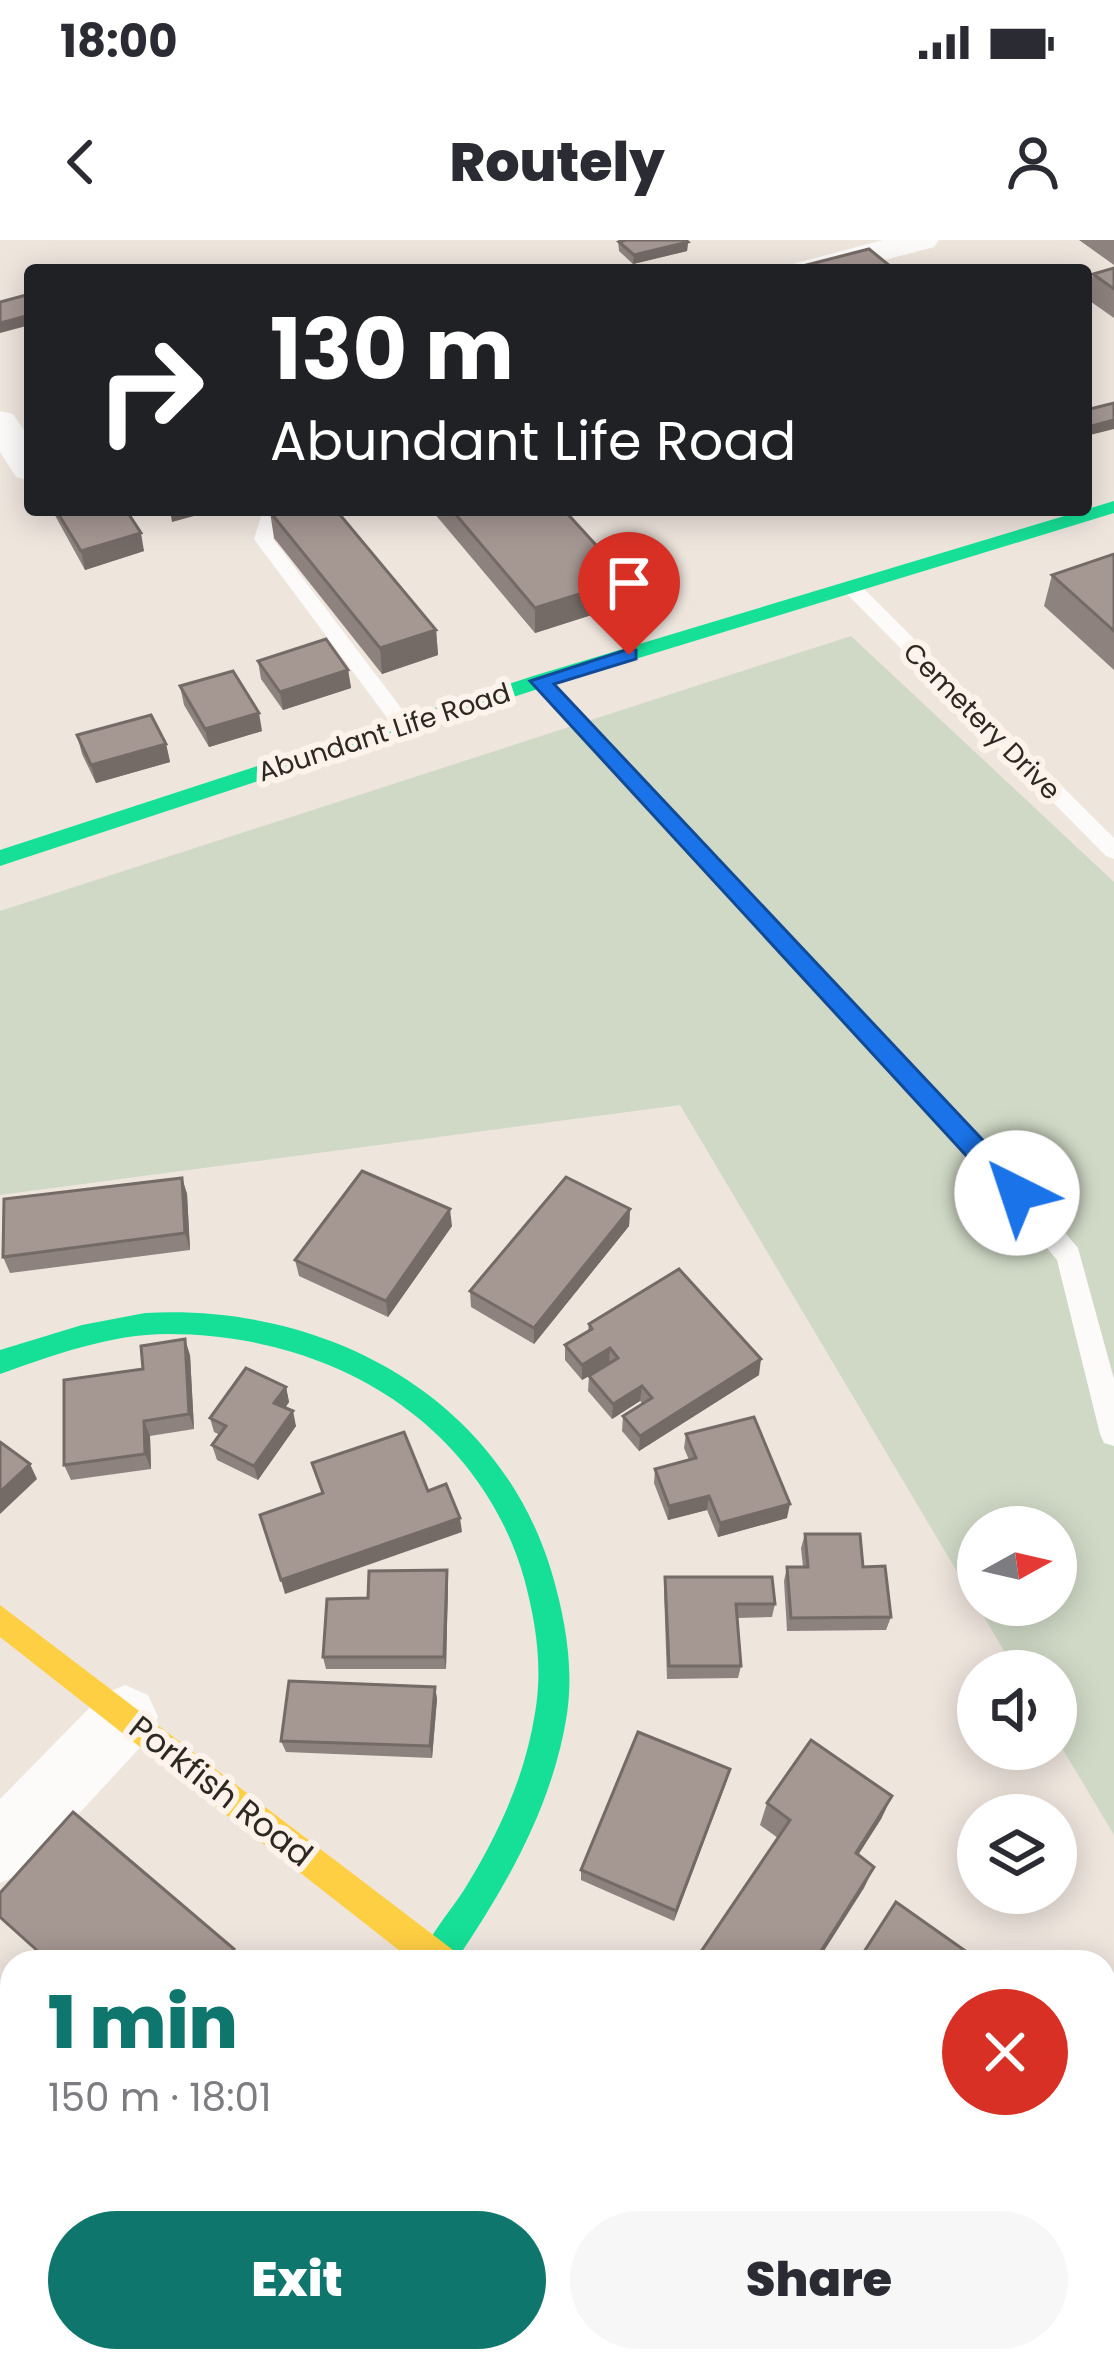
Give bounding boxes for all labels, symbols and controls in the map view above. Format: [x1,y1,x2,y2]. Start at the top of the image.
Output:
text: 18:00 [60,10,178,73]
text: Routely [449,124,665,200]
icon: back [48,129,114,195]
icon: person [1000,129,1066,195]
text: 130 m [270,291,514,408]
icon: right [72,312,228,468]
text: Abundant Life Road [270,403,796,479]
pin [578,532,680,655]
icon: arrive [596,550,662,616]
street label: Cemetery Drive [895,634,1069,808]
street label: Abundant Life Road [253,674,515,790]
position arrow [954,1130,1080,1256]
north arrow [957,1506,1077,1626]
map controls [957,1506,1077,1914]
button: sound [957,1650,1077,1770]
street label: Porkfish Road [119,1704,323,1878]
button: layers [957,1794,1077,1914]
text: 1 min [48,1972,238,2073]
button: close [942,1989,1068,2115]
text: 150 m · 18:01 [48,2070,272,2125]
button: Exit [48,2211,546,2349]
button: Share [570,2211,1068,2349]

